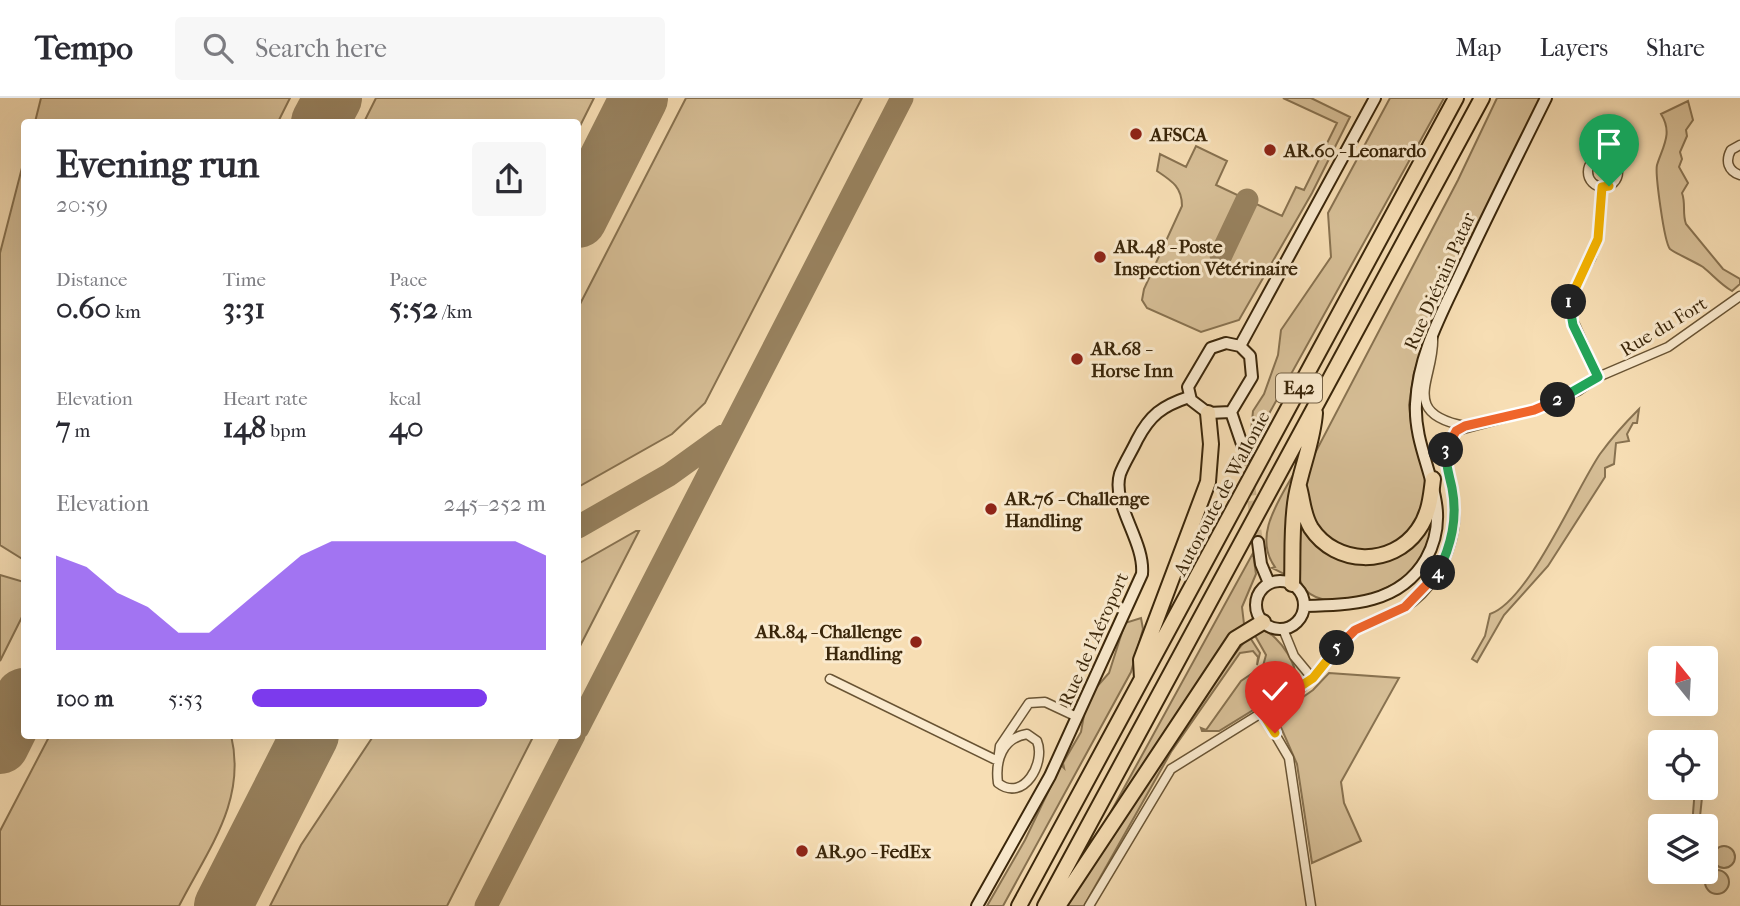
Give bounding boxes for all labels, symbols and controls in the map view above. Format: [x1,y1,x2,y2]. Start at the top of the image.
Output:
search box [175,17,665,80]
text: Tempo [35,29,133,68]
icon: search [199,29,237,67]
text: Search here [255,33,387,64]
text: Map [1456,34,1502,62]
text: Layers [1540,34,1608,62]
text: Share [1646,34,1705,62]
pin [1579,114,1639,186]
place label: AFSCA [1149,124,1208,146]
icon: arrive [1590,125,1628,163]
marker: AFSCA [1128,126,1144,142]
place label: AR.60 - Leonardo [1283,140,1427,162]
text: Evening run [56,142,259,187]
button: share [472,142,546,216]
marker: AR.60 - Leonardo [1262,142,1278,158]
text: 20:59 [56,191,108,218]
street label: Rue Diérain Patar [1400,208,1480,354]
place label: AR.48 - Poste Inspection Vétérinaire [1113,236,1298,280]
marker: AR.48 - Poste Inspection Vétérinaire [1092,249,1108,265]
text: Distance [56,269,127,291]
text: Time [223,269,266,291]
text: Pace [389,269,427,291]
pin: 1 [1552,284,1586,320]
text: 1 [1565,290,1572,312]
text: 0.60 [56,291,111,326]
text: 3:31 [223,291,265,326]
text: 5:52 [389,291,438,326]
street label: Rue du Fort [1616,292,1711,361]
text: km [111,301,141,323]
text: /km [438,301,472,323]
place label: AR.68 - Horse Inn [1090,338,1174,382]
marker: AR.68 - Horse Inn [1069,351,1085,367]
road number: E42 [1276,374,1322,402]
pin: 2 [1540,382,1576,418]
text: Elevation [56,388,133,410]
text: Heart rate [223,388,308,410]
text: kcal [389,388,421,410]
text: 2 [1553,388,1562,410]
street label: Autoroute de Wallonie [1169,407,1275,580]
text: 7 [56,410,70,445]
text: 148 [223,410,266,445]
text: 40 [389,410,424,445]
text: m [70,420,90,442]
text: bpm [266,420,306,442]
pin: 3 [1428,432,1464,468]
text: 3 [1442,438,1449,460]
place label: AR.76 - Challenge Handling [1004,488,1150,532]
text: Elevation [56,490,149,517]
text: 245–252 m [444,490,546,517]
marker: AR.76 - Challenge Handling [983,501,999,517]
pin: 4 [1420,556,1456,590]
text: 4 [1432,561,1443,583]
street label: Rue de l'Aéroport [1055,569,1133,710]
place label: AR.84 - Challenge Handling [754,621,903,665]
pin: 5 [1320,630,1354,666]
marker: AR.84 - Challenge Handling [908,634,924,650]
text: 5 [1332,636,1341,658]
north arrow [1648,646,1718,716]
map controls [1648,646,1718,884]
pin [1245,661,1305,733]
icon: check [1256,672,1294,710]
text: 100 m [56,685,114,712]
text: 5:53 [168,685,203,712]
button: locate [1648,730,1718,800]
button: layers [1648,814,1718,884]
place label: AR.90 - FedEx [815,841,932,863]
marker: AR.90 - FedEx [794,843,810,859]

